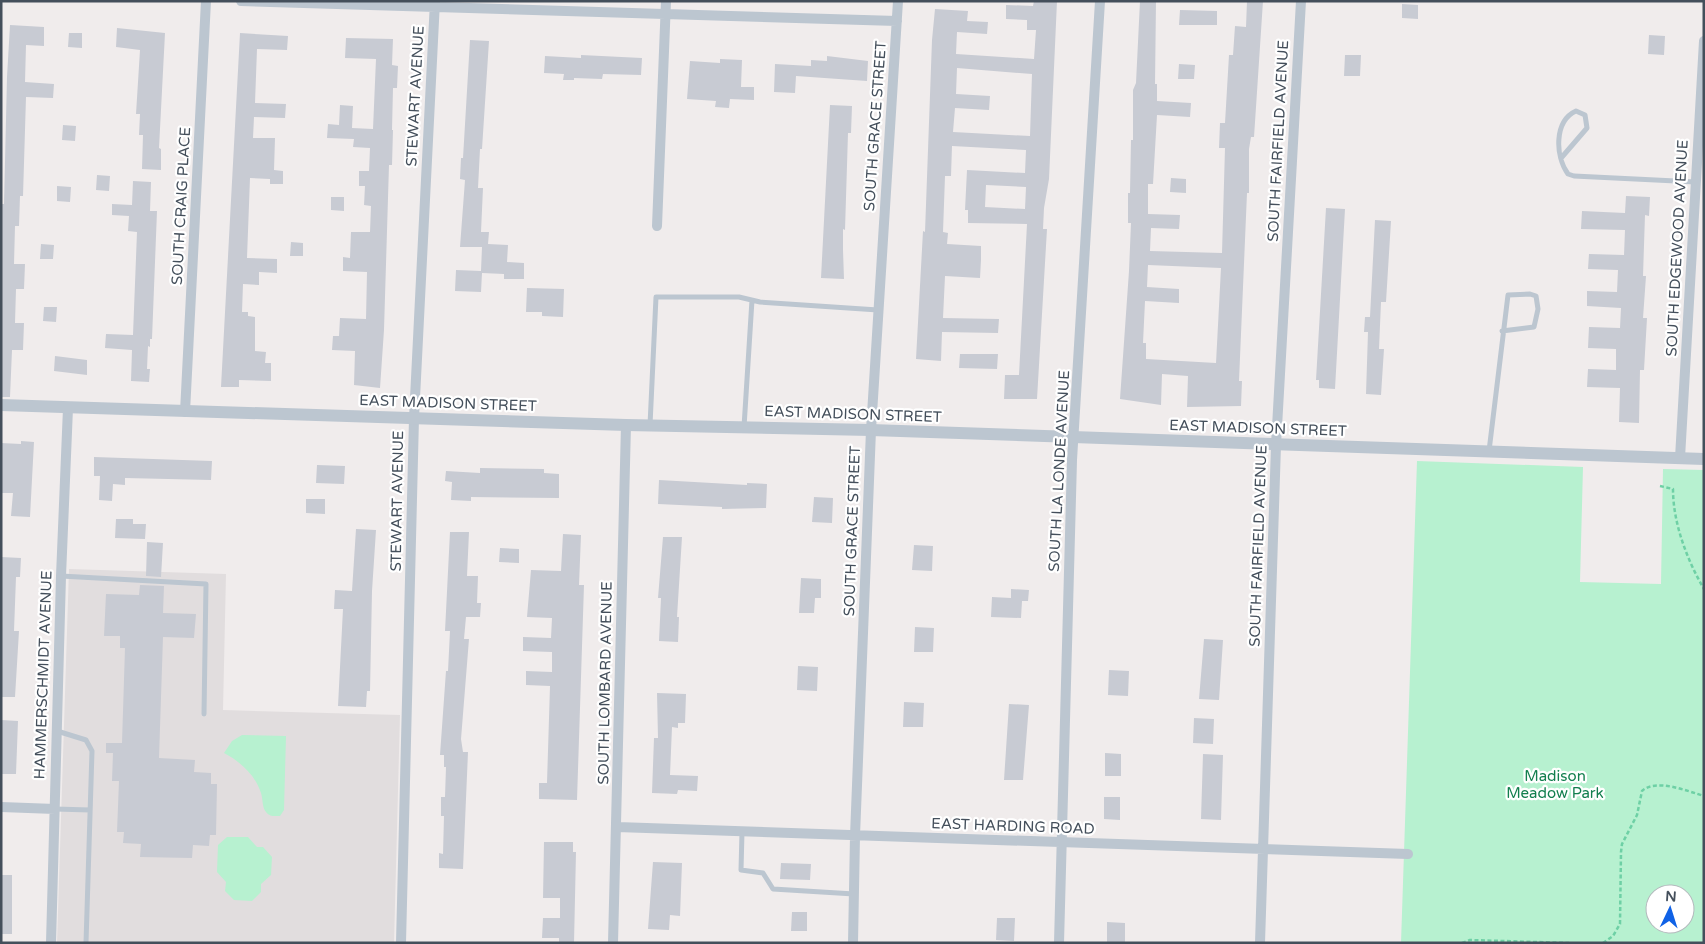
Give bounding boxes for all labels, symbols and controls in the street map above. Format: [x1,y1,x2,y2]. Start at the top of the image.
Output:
street label: STEWART AVENUE [402,25,428,167]
street label: SOUTH GRACE STREET [860,40,890,212]
street label: SOUTH FAIRFIELD AVENUE [1264,40,1292,242]
street label: SOUTH CRAIG PLACE [168,126,194,286]
street label: SOUTH EDGEWOOD AVENUE [1662,139,1692,357]
street label: SOUTH LA LONDE AVENUE [1045,370,1073,572]
street label: EAST MADISON STREET [359,391,537,415]
street label: EAST MADISON STREET [764,402,942,426]
street label: EAST MADISON STREET [1169,416,1347,440]
street label: STEWART AVENUE [387,430,407,572]
street label: SOUTH GRACE STREET [840,445,864,617]
street label: SOUTH FAIRFIELD AVENUE [1245,445,1271,647]
street label: HAMMERSCHMIDT AVENUE [30,570,56,780]
street label: SOUTH LOMBARD AVENUE [594,581,616,785]
park label: Madison Meadow Park [1506,767,1604,802]
street label: EAST HARDING ROAD [931,814,1095,838]
north arrow [1645,884,1695,934]
text: N [1665,888,1677,905]

